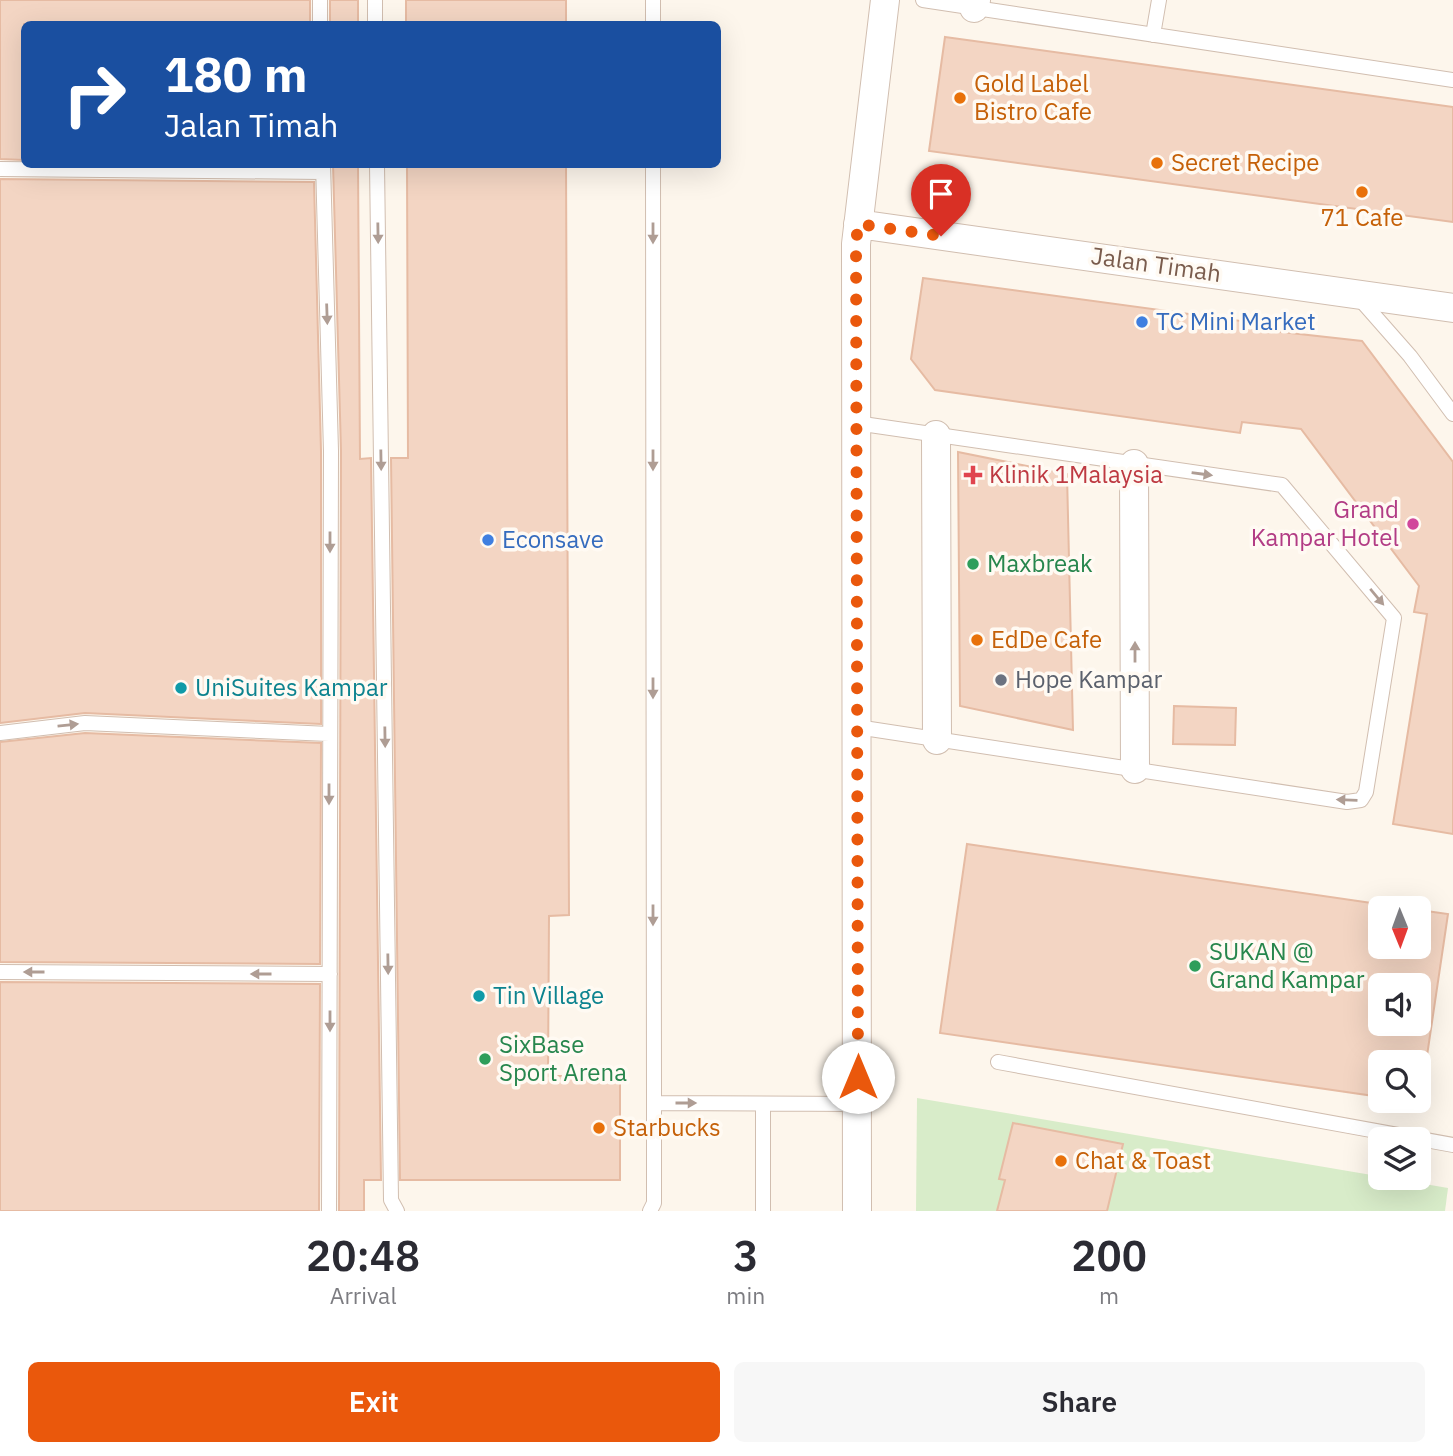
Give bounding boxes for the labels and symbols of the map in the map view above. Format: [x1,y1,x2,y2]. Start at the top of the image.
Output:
place label: Gold Label Bistro Cafe [974,67,1092,127]
marker: Gold Label Bistro Cafe [952,90,968,106]
place label: Secret Recipe [1171,146,1320,178]
marker: Secret Recipe [1149,155,1165,171]
pin [911,164,971,236]
marker: 71 Cafe [1354,184,1370,200]
place label: 71 Cafe [1320,201,1404,233]
one-way arrow [372,222,384,244]
one-way arrow [647,222,659,244]
street label: Jalan Timah [1089,239,1223,289]
one-way arrow [321,303,333,325]
place label: TC Mini Market [1156,305,1316,337]
marker: TC Mini Market [1134,314,1150,330]
one-way arrow [375,449,387,471]
one-way arrow [647,449,659,471]
place label: Klinik 1Malaysia [989,458,1163,490]
marker: Klinik 1Malaysia [963,465,983,485]
one-way arrow [1191,468,1213,479]
place label: Grand Kampar Hotel [1251,493,1399,553]
marker: Grand Kampar Hotel [1405,516,1421,532]
place label: Econsave [502,523,604,555]
one-way arrow [324,531,336,553]
marker: Econsave [480,532,496,548]
place label: Maxbreak [987,547,1093,579]
marker: Maxbreak [965,556,981,572]
one-way arrow [1369,588,1385,606]
place label: EdDe Cafe [991,623,1102,655]
marker: EdDe Cafe [969,632,985,648]
one-way arrow [1129,641,1141,663]
place label: Hope Kampar [1015,663,1163,695]
place label: UniSuites Kampar [195,671,388,703]
marker: Hope Kampar [993,672,1009,688]
one-way arrow [647,677,659,699]
marker: UniSuites Kampar [173,680,189,696]
one-way arrow [57,720,79,731]
one-way arrow [379,726,390,748]
one-way arrow [323,783,335,805]
one-way arrow [1336,794,1358,806]
north arrow [1368,896,1432,959]
one-way arrow [647,904,659,926]
place label: SUKAN @ Grand Kampar [1209,935,1365,995]
one-way arrow [382,953,393,975]
marker: SUKAN @ Grand Kampar [1187,958,1203,974]
one-way arrow [23,966,45,978]
one-way arrow [250,968,272,980]
place label: Tin Village [493,979,604,1011]
marker: Tin Village [471,988,487,1004]
one-way arrow [324,1010,336,1032]
place label: SixBase Sport Arena [499,1028,627,1088]
position arrow [821,1040,895,1114]
marker: SixBase Sport Arena [477,1051,493,1067]
one-way arrow [676,1097,698,1109]
place label: Starbucks [613,1111,721,1143]
marker: Starbucks [591,1120,607,1136]
place label: Chat & Toast [1075,1144,1211,1176]
marker: Chat & Toast [1053,1153,1069,1169]

